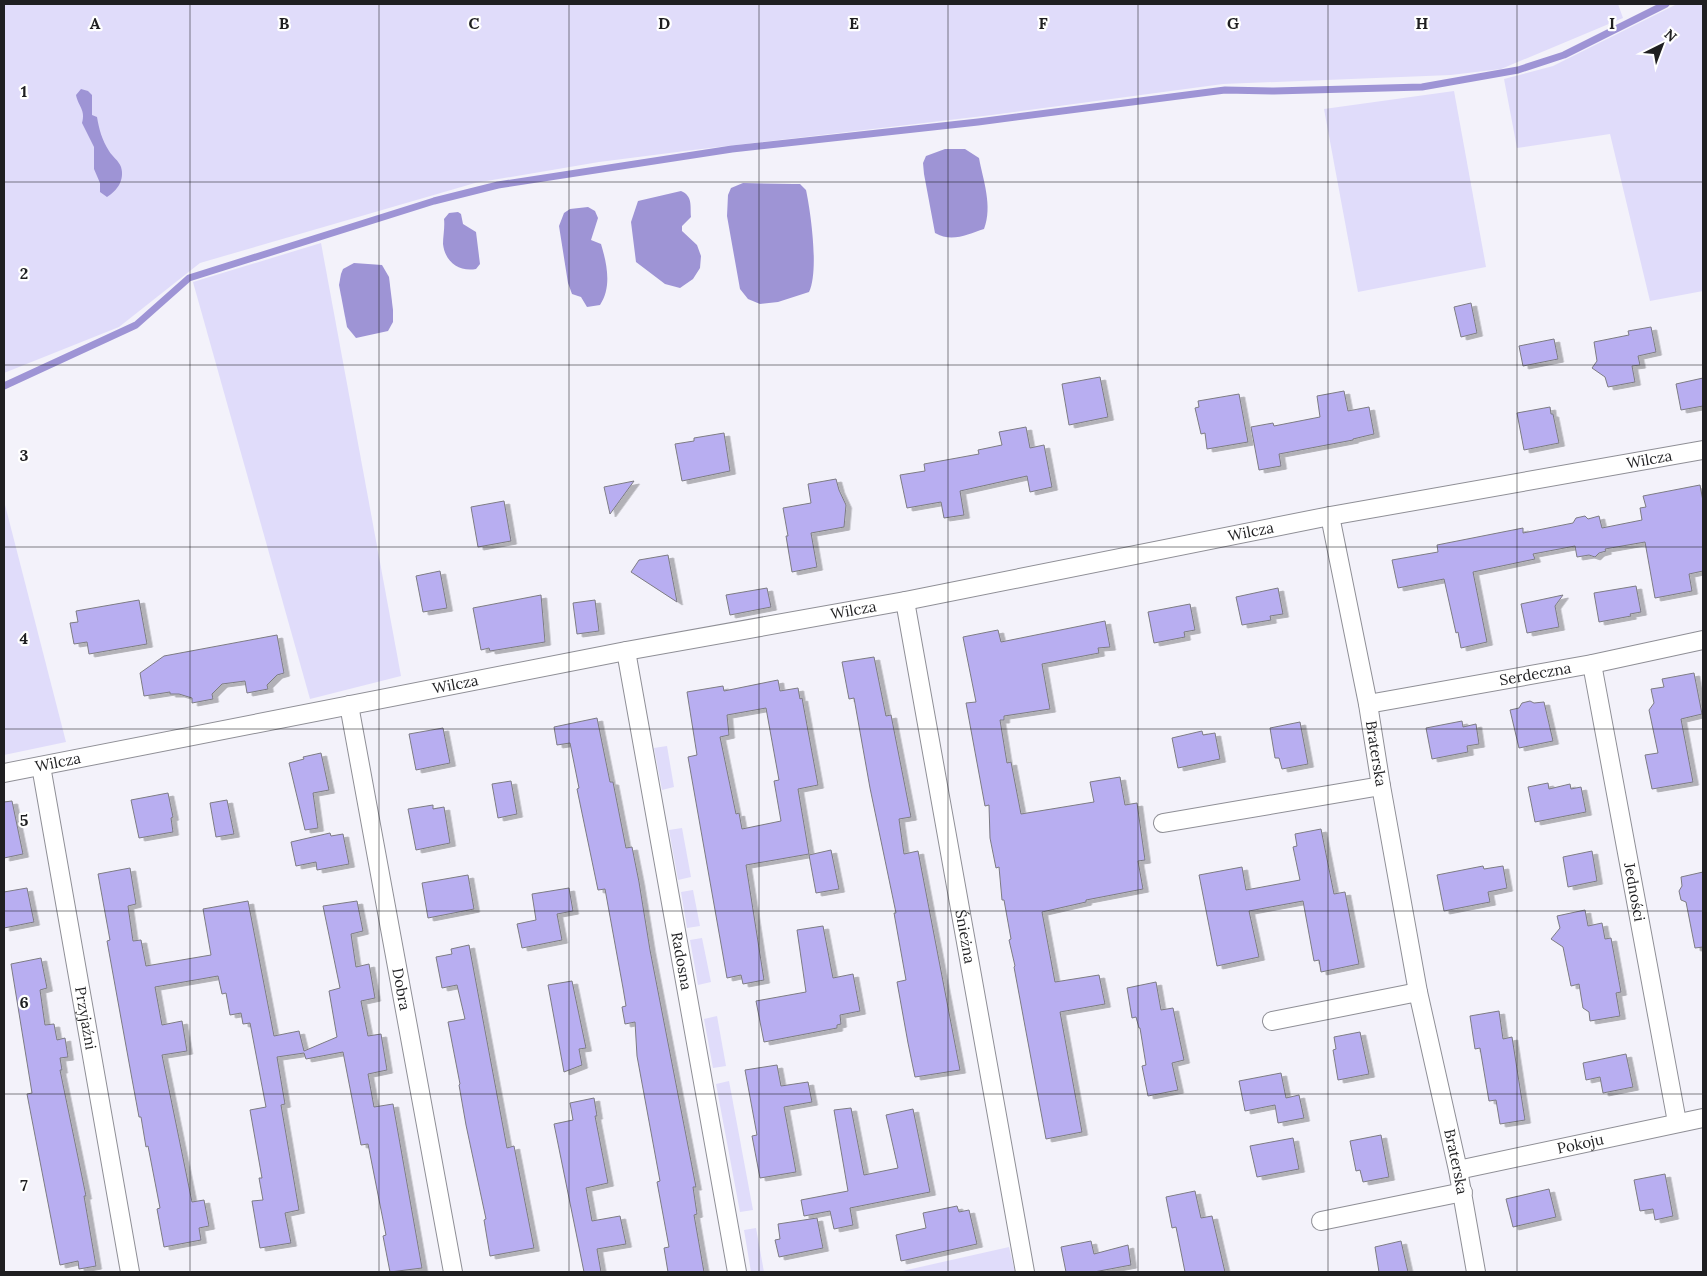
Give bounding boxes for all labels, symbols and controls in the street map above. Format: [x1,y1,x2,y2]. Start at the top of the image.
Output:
text: A [90,13,101,33]
text: B [279,13,290,33]
text: C [468,13,480,33]
text: D [658,13,670,33]
text: E [849,13,859,33]
text: F [1038,13,1048,33]
text: G [1227,13,1239,33]
text: H [1416,13,1429,33]
text: I [1609,13,1615,33]
north arrow [1637,20,1687,70]
text: N [1661,25,1681,46]
text: 1 [21,81,27,101]
text: 2 [20,263,28,283]
text: 3 [20,445,29,465]
street label: Wilcza [1625,446,1674,472]
street label: Wilcza [1226,517,1276,545]
street label: Wilcza [829,596,878,623]
text: 4 [20,628,29,648]
street label: Serdeczna [1498,658,1573,689]
street label: Wilcza [431,670,480,698]
street label: Braterska [1362,719,1391,788]
street label: Wilcza [33,748,83,776]
text: 5 [20,810,29,830]
street label: Jedności [1620,860,1650,923]
street label: Śnieżna [951,908,980,965]
street label: Radosna [667,930,696,992]
street label: Dobra [388,966,415,1012]
street label: Przyjaźni [71,985,101,1051]
text: 6 [19,992,29,1012]
street label: Braterska [1440,1127,1472,1196]
street label: Pokoju [1555,1129,1605,1158]
text: 7 [20,1175,28,1195]

